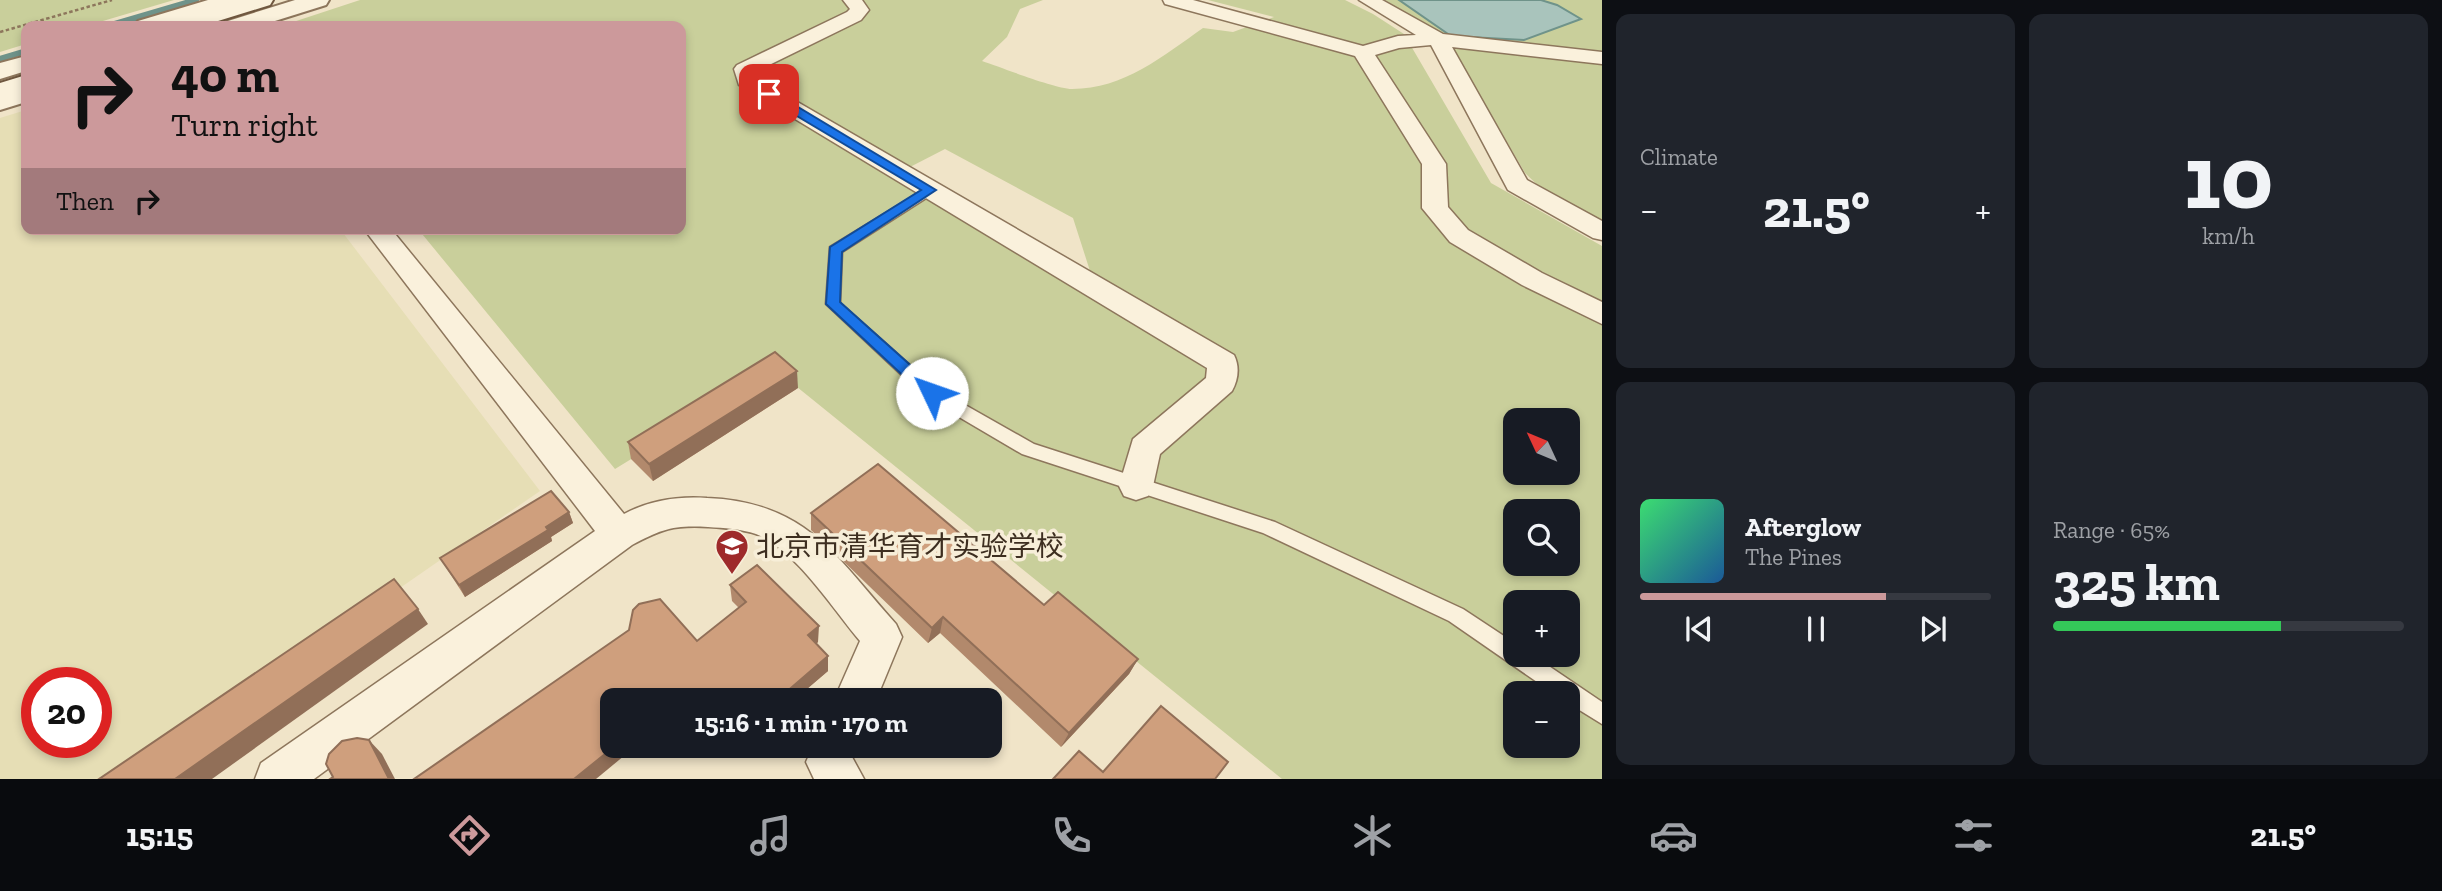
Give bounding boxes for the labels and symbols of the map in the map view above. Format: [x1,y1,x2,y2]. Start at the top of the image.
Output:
pin [739,64,799,124]
position arrow [895,356,969,430]
north arrow [1503,408,1580,485]
school or university icon: 北京市清华育才实验学校 [713,527,751,576]
place label: 北京市清华育才实验学校 [756,530,1064,563]
speed limit sign: 20 [21,667,112,758]

